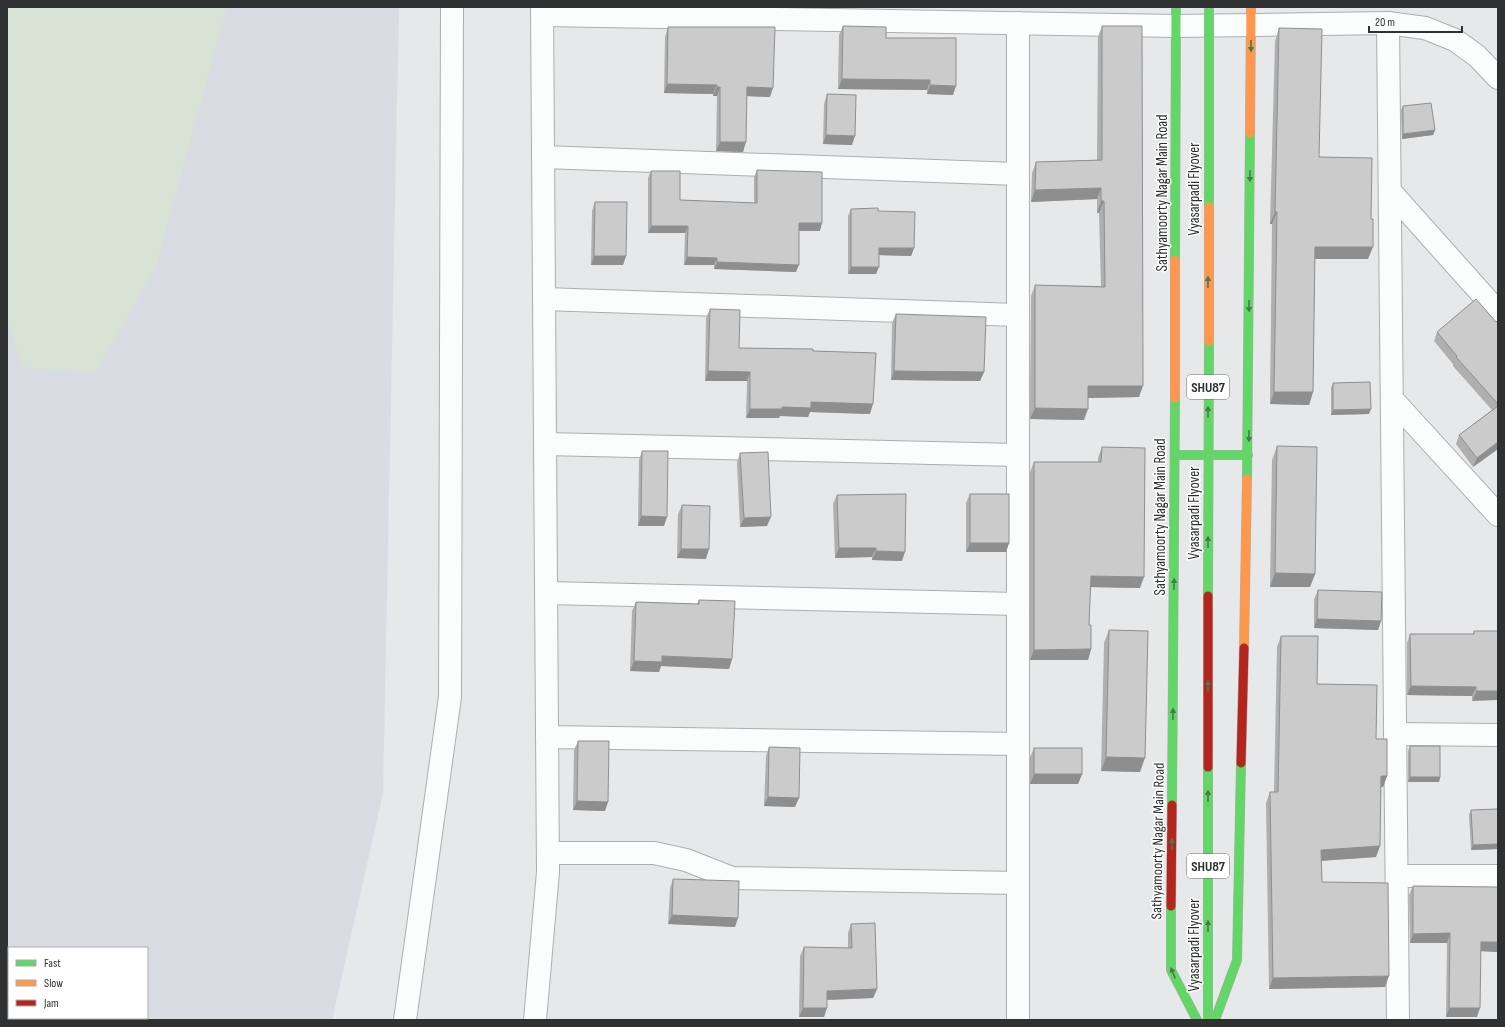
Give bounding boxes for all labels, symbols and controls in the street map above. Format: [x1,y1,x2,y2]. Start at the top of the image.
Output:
scale bar [1369,8,1462,34]
text: 20 m [1375,15,1395,30]
one-way arrow [1248,40,1254,53]
street label: Sathyamoorty Nagar Main Road [1153,115,1172,271]
street label: Vyasarpadi Flyover [1185,142,1204,236]
one-way arrow [1247,170,1253,183]
one-way arrow [1205,275,1211,288]
one-way arrow [1246,300,1252,313]
road number: SHU87 [1187,375,1229,399]
one-way arrow [1205,405,1211,418]
one-way arrow [1245,430,1252,442]
street label: Sathyamoorty Nagar Main Road [1151,439,1170,595]
street label: Vyasarpadi Flyover [1185,466,1204,560]
one-way arrow [1205,535,1211,548]
one-way arrow [1171,577,1177,590]
one-way arrow [1205,679,1211,692]
one-way arrow [1170,707,1176,720]
street label: Sathyamoorty Nagar Main Road [1147,762,1169,920]
one-way arrow [1205,789,1211,802]
one-way arrow [1169,837,1175,850]
road number: SHU87 [1187,854,1229,878]
street label: Vyasarpadi Flyover [1185,898,1204,992]
one-way arrow [1205,919,1211,932]
legend [8,947,148,1019]
text: Fast [44,956,61,971]
one-way arrow [1170,967,1177,979]
text: Slow [44,976,63,991]
text: Jam [43,996,59,1011]

